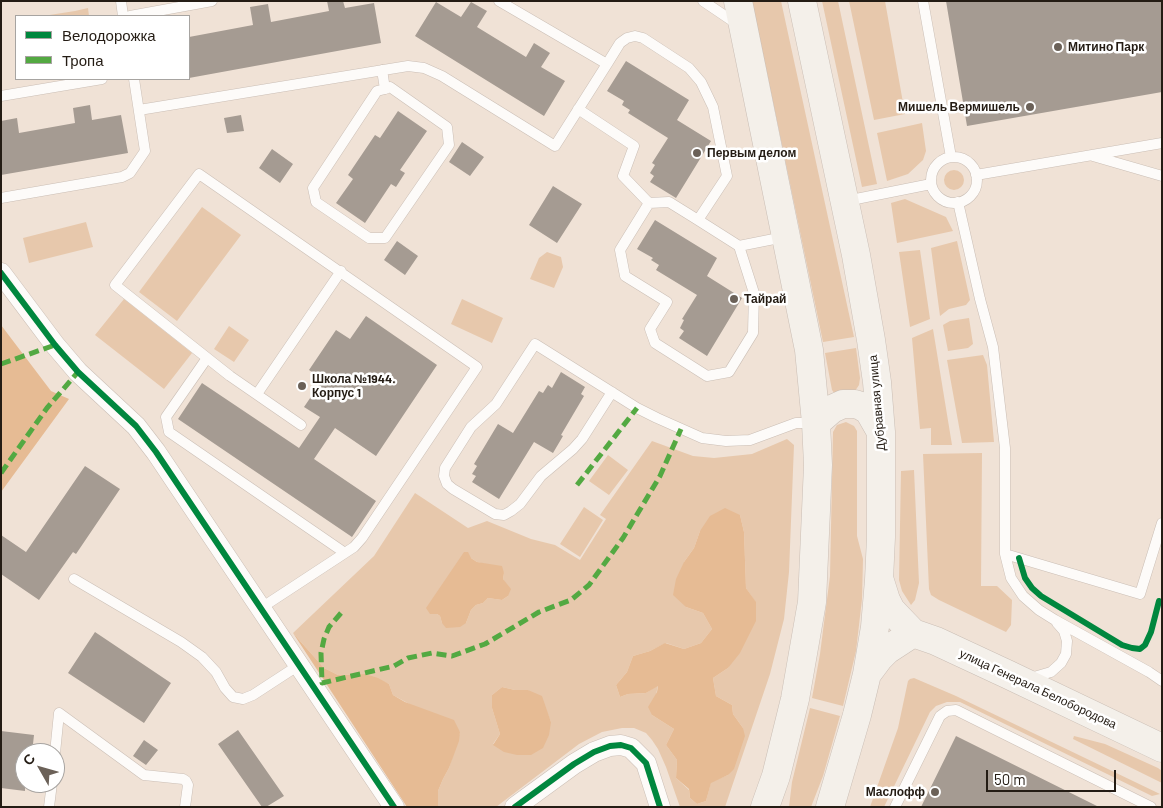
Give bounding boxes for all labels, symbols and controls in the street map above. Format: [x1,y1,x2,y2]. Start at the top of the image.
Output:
legend [15,15,190,80]
text: Велодорожка [62,26,156,44]
place label: Митино Парк [1068,40,1144,54]
marker: Митино Парк [1052,41,1064,53]
text: Тропа [62,51,103,69]
place label: Мишель Вермишель [898,100,1020,114]
marker: Мишель Вермишель [1024,101,1036,113]
place label: Первым делом [707,146,796,160]
marker: Первым делом [691,147,703,159]
place label: Тайрай [744,292,786,306]
marker: Тайрай [728,293,740,305]
street label: Дубравная улица [866,354,888,452]
place label: Школа №1944. Корпус 1 [312,372,395,400]
marker: Школа №1944. Корпус 1 [296,380,308,392]
street label: улица Генерала Белобородова [957,646,1119,732]
north arrow [15,743,65,793]
text: С [19,750,38,768]
scale bar [988,760,1118,792]
text: 50 m [994,770,1026,788]
place label: Маслофф [866,785,925,799]
marker: Маслофф [929,786,941,798]

